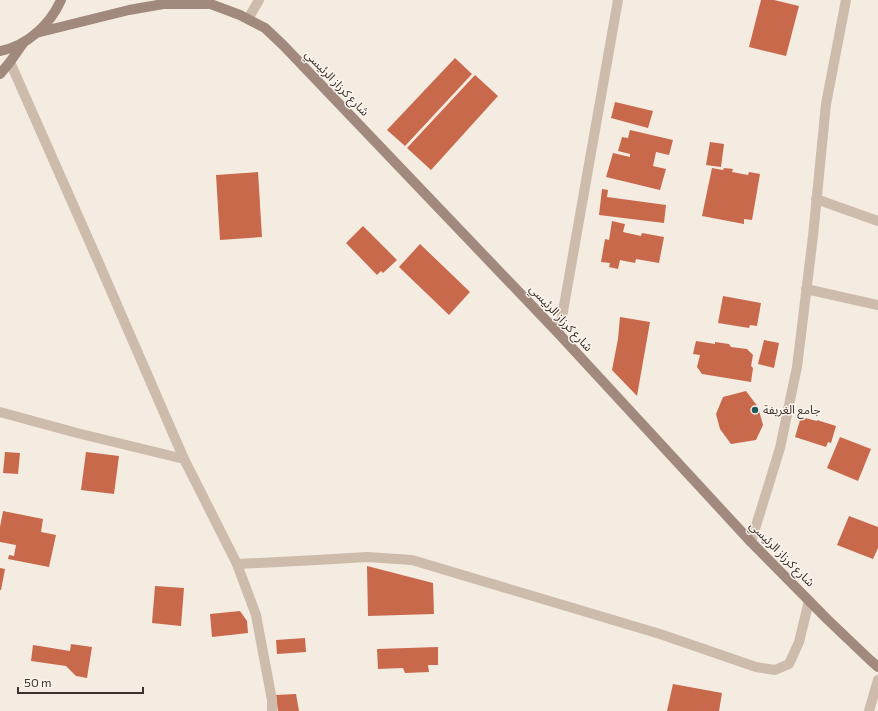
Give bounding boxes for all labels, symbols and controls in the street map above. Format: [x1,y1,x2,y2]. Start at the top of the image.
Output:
street label: شارع كرزاز الرئيسي [300,46,373,121]
street label: شارع كرزاز الرئيسي [524,281,596,356]
place label: جامع الغريفة [763,402,821,419]
marker: جامع الغريفة [750,405,760,415]
street label: شارع كرزاز الرئيسي [745,518,818,591]
scale bar [18,669,143,695]
text: 50 m [24,675,52,689]

